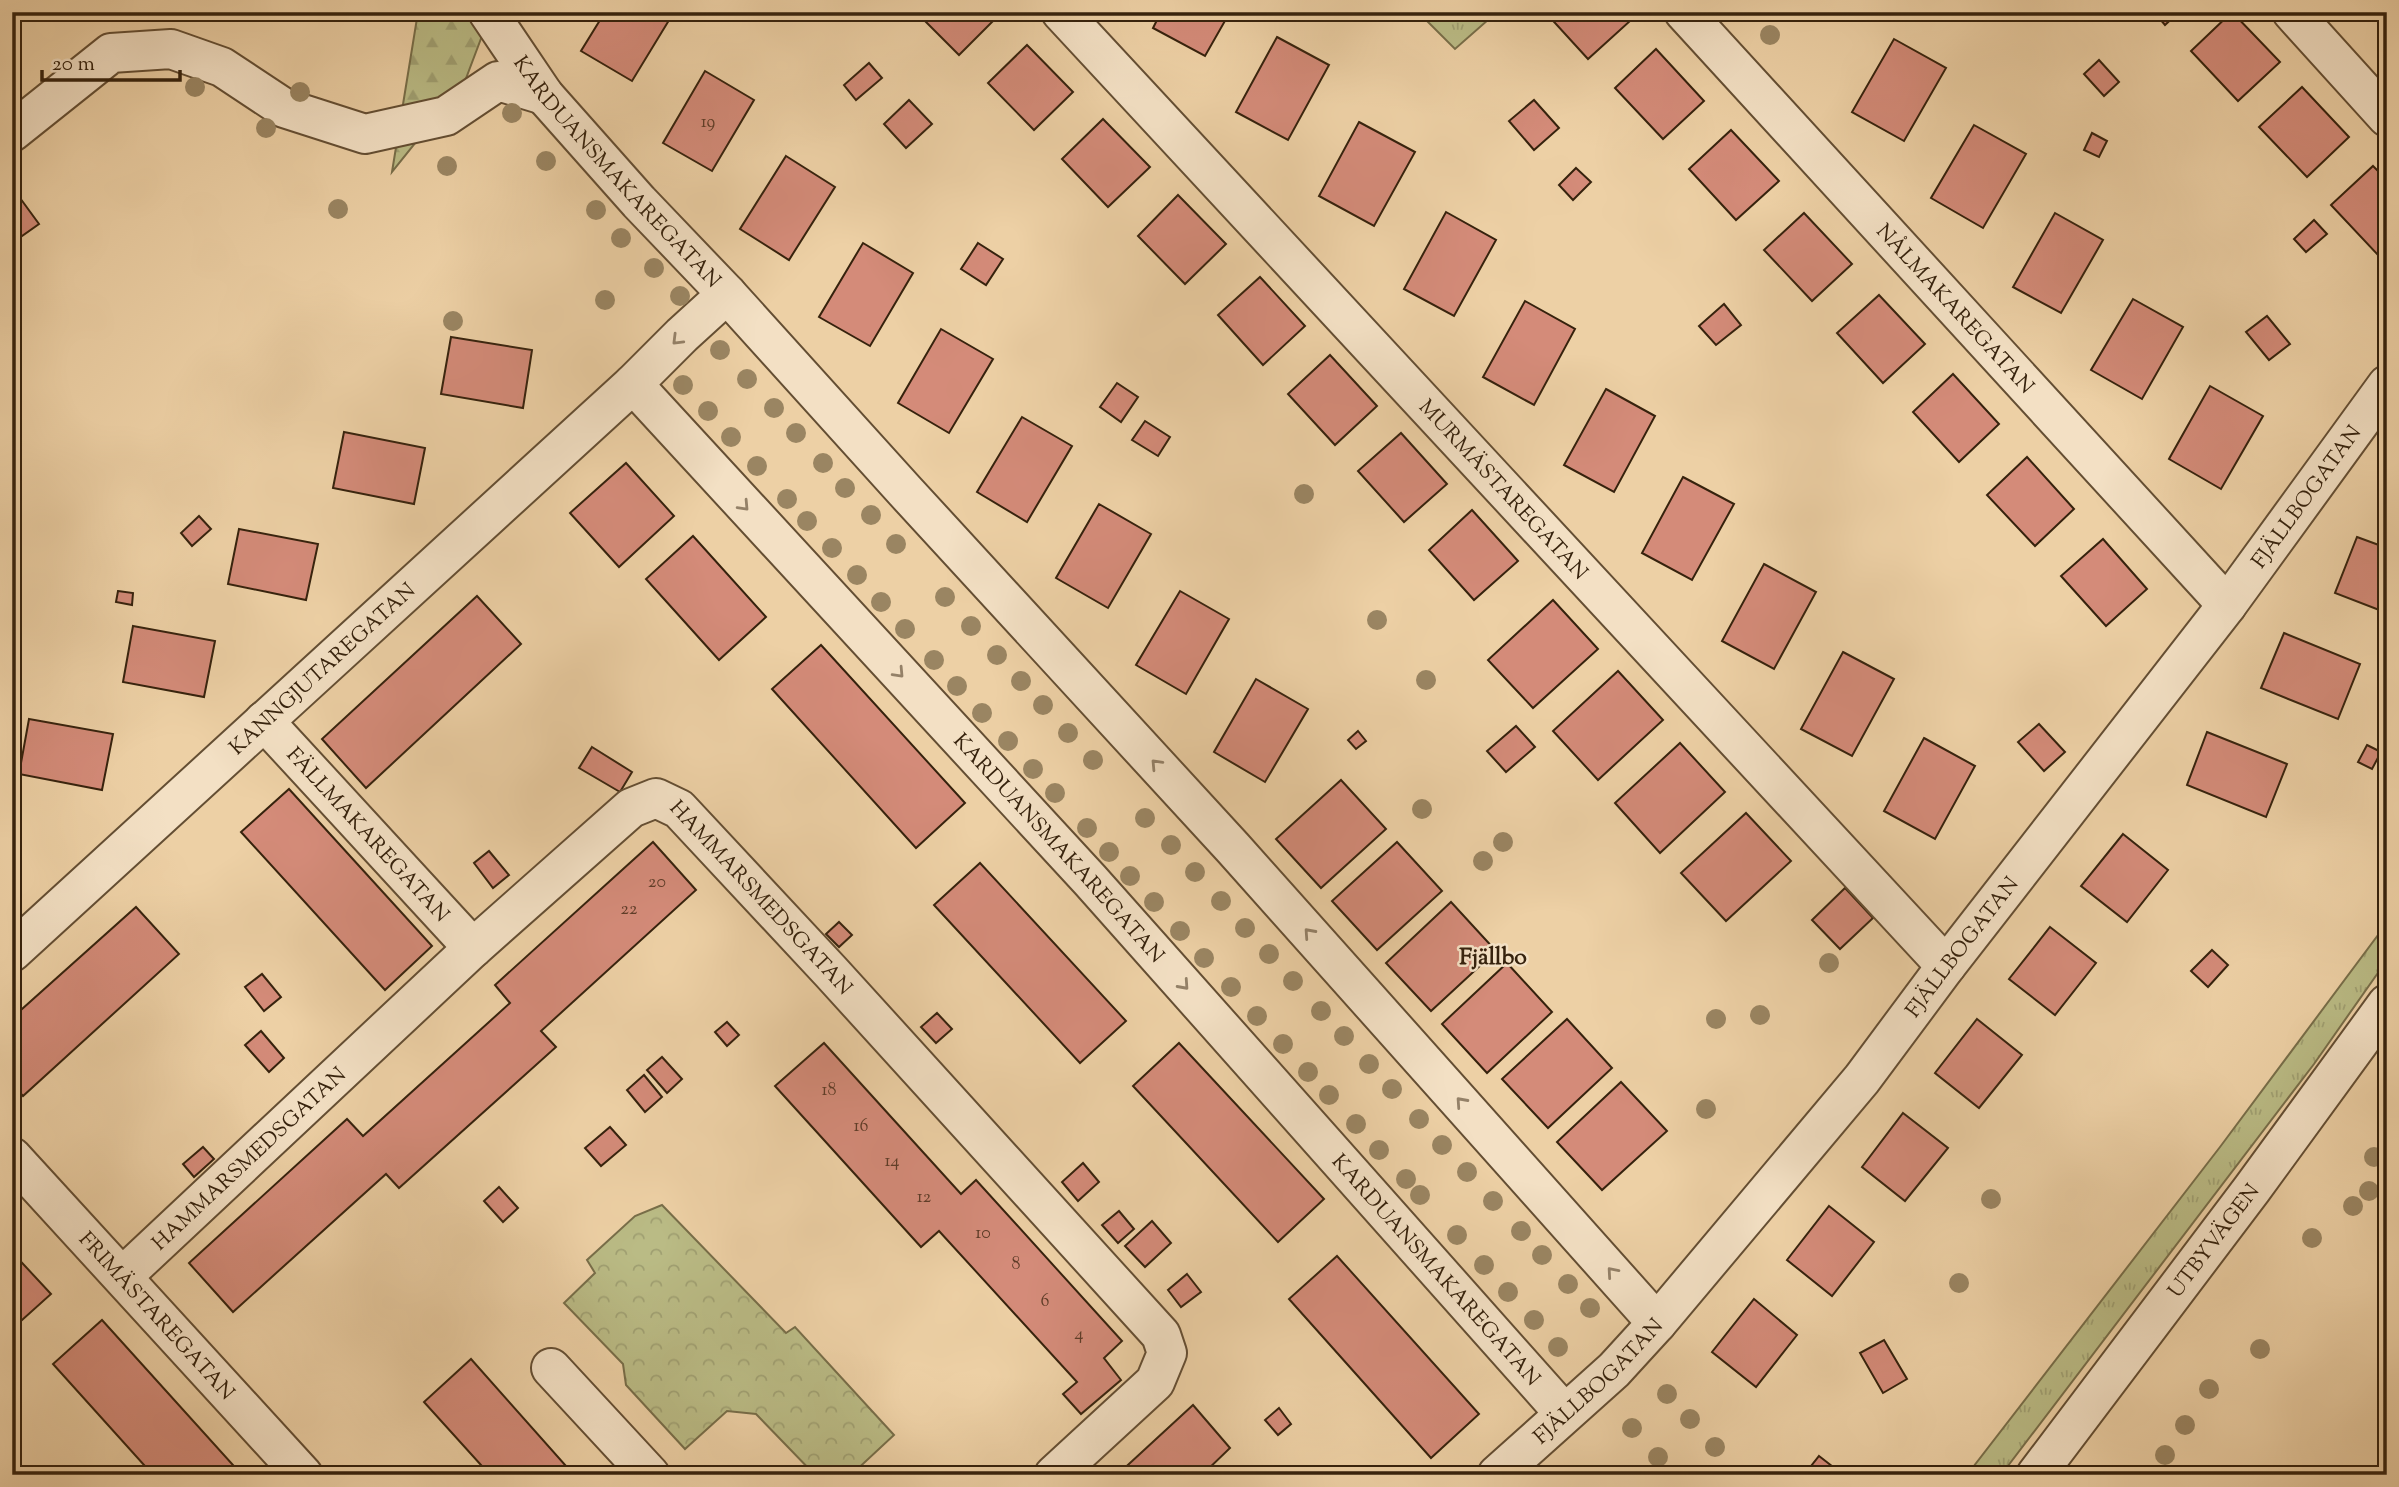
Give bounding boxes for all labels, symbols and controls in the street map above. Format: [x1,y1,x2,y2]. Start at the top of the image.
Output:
scale bar [42,38,180,82]
text: 20 m [52,50,95,80]
street label: KARDUANSMAKAREGATAN [505,51,727,296]
house number: 19 [701,110,716,136]
street label: NÅLMAKAREGATAN [1868,218,2040,402]
one-way arrow [672,332,685,345]
street label: MURMÄSTAREGATAN [1411,394,1594,588]
street label: FJÄLLBOGATAN [2245,420,2370,575]
one-way arrow [736,498,749,511]
street label: KANNGJUTAREGATAN [223,577,423,763]
one-way arrow [890,665,903,678]
street label: KARDUANSMAKAREGATAN [945,728,1170,971]
street label: FÄLLMAKAREGATAN [278,741,455,930]
one-way arrow [1151,759,1164,772]
street label: HAMMARSMEDSGATAN [661,795,858,1003]
house number: 20 [648,870,666,896]
street label: FJÄLLBOGATAN [1899,871,2027,1025]
house number: 22 [621,897,638,923]
one-way arrow [1305,928,1317,941]
district label: Fjällbo [1459,942,1527,975]
one-way arrow [1176,977,1188,990]
street label: HAMMARSMEDSGATAN [146,1061,354,1259]
house number: 18 [821,1078,837,1104]
one-way arrow [1457,1097,1469,1110]
house number: 16 [853,1114,869,1140]
street label: KARDUANSMAKAREGATAN [1324,1148,1547,1394]
house number: 14 [884,1149,900,1175]
street label: UTBYVÄGEN [2162,1178,2268,1305]
house number: 12 [917,1185,932,1211]
house number: 10 [975,1221,991,1247]
street label: FRIMÄSTAREGATAN [71,1226,241,1408]
house number: 8 [1012,1252,1021,1278]
one-way arrow [1608,1267,1620,1280]
house number: 6 [1041,1289,1050,1315]
street label: FJÄLLBOGATAN [1528,1312,1671,1452]
house number: 4 [1074,1322,1084,1348]

